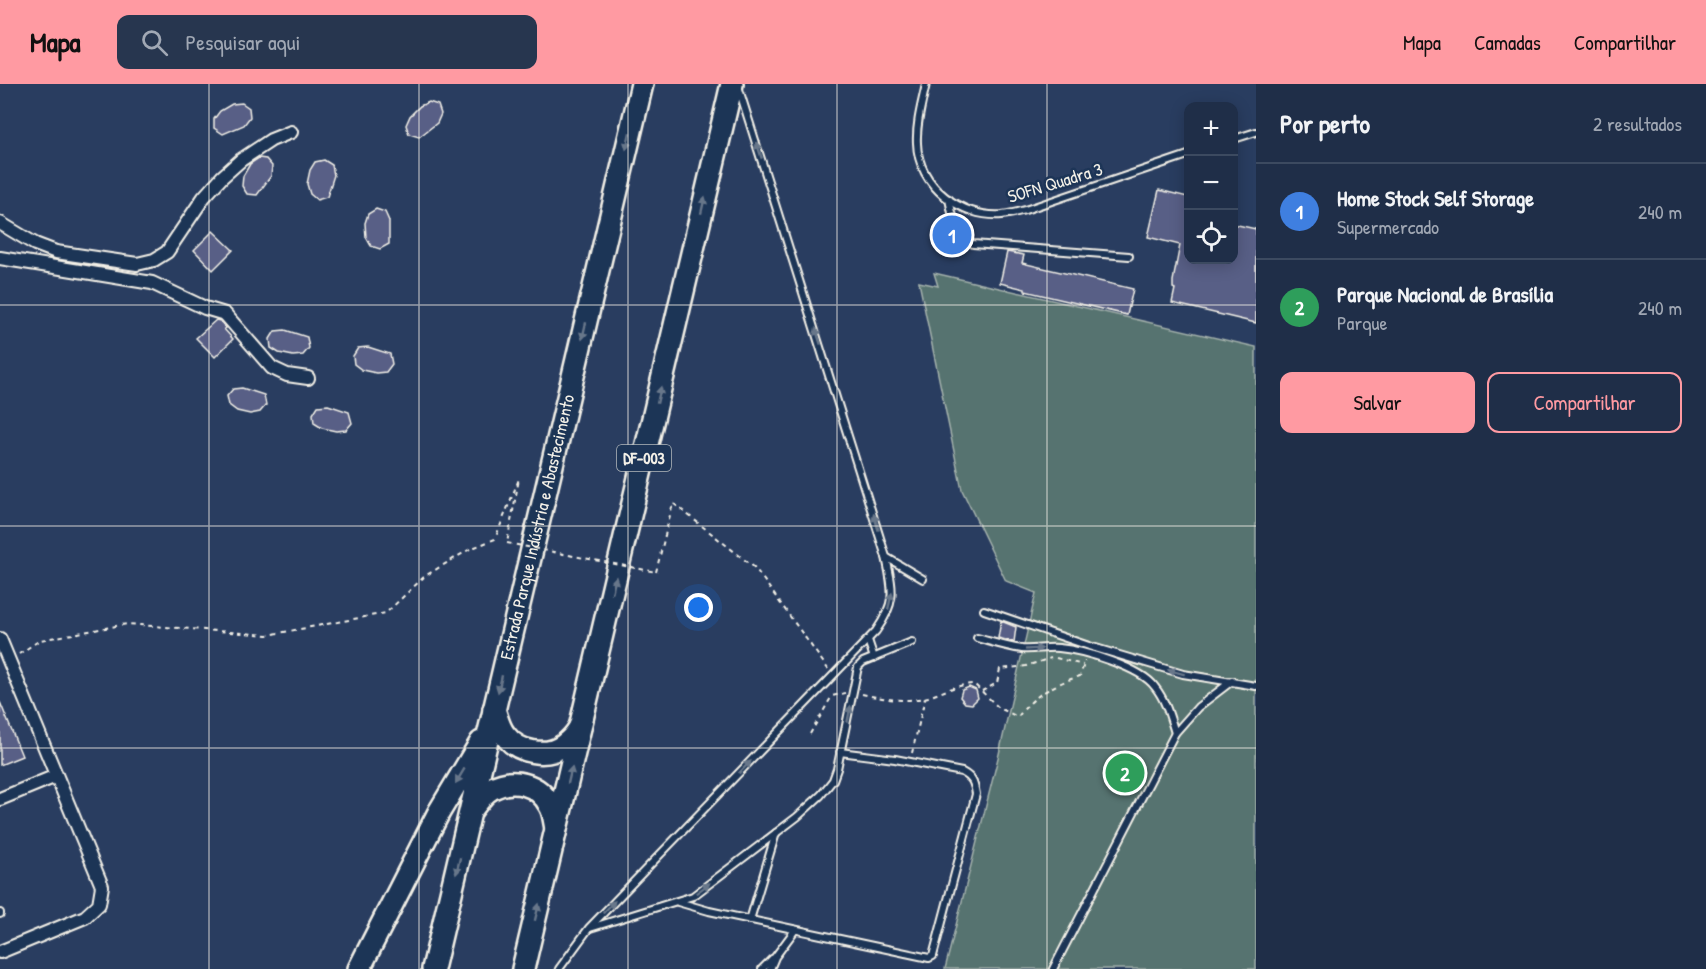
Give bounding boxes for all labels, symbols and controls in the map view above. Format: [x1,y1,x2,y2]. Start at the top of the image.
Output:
search box [117,15,537,69]
text: Mapa [30,23,81,61]
icon: search [138,26,171,59]
text: Pesquisar aqui [186,27,301,57]
text: Mapa [1403,28,1441,57]
text: Camadas [1474,28,1541,57]
text: Compartilhar [1574,28,1676,57]
map controls [1184,102,1238,264]
button: + [1184,102,1238,156]
text: Por perto [1280,106,1370,141]
text: 2 resultados [1593,110,1682,137]
one-way arrow [623,132,633,150]
one-way arrow [753,141,763,159]
street label: SOFN Quadra 3 [1004,156,1105,209]
button: − [1184,156,1238,210]
text: Home Stock Self Storage [1337,183,1534,213]
one-way arrow [699,196,709,215]
text: 1 [1296,198,1303,225]
text: 240 m [1638,198,1682,225]
button: locate [1184,210,1238,264]
pin: 1 [932,212,972,258]
text: Supermercado [1337,213,1439,240]
text: Parque Nacional de Brasília [1337,279,1553,309]
text: 2 [1295,294,1304,321]
text: 240 m [1638,294,1682,321]
text: Parque [1337,309,1387,336]
one-way arrow [578,321,588,340]
one-way arrow [812,327,822,345]
button: Salvar [1280,372,1475,433]
button: Compartilhar [1487,372,1682,433]
one-way arrow [654,386,664,404]
street label: Estrada Parque Indústria e Abastecimento [493,392,580,662]
road number: DF-003 [617,445,671,471]
one-way arrow [871,513,880,531]
one-way arrow [610,575,619,594]
one-way arrow [886,592,896,610]
your location [684,593,713,622]
one-way arrow [1025,644,1044,653]
one-way arrow [1167,667,1185,676]
one-way arrow [494,675,504,693]
one-way arrow [845,705,854,724]
pin: 2 [1106,750,1144,796]
one-way arrow [738,760,752,775]
one-way arrow [565,766,575,784]
one-way arrow [455,768,466,784]
one-way arrow [452,857,462,876]
one-way arrow [695,882,711,894]
one-way arrow [602,901,616,915]
one-way arrow [533,903,543,921]

